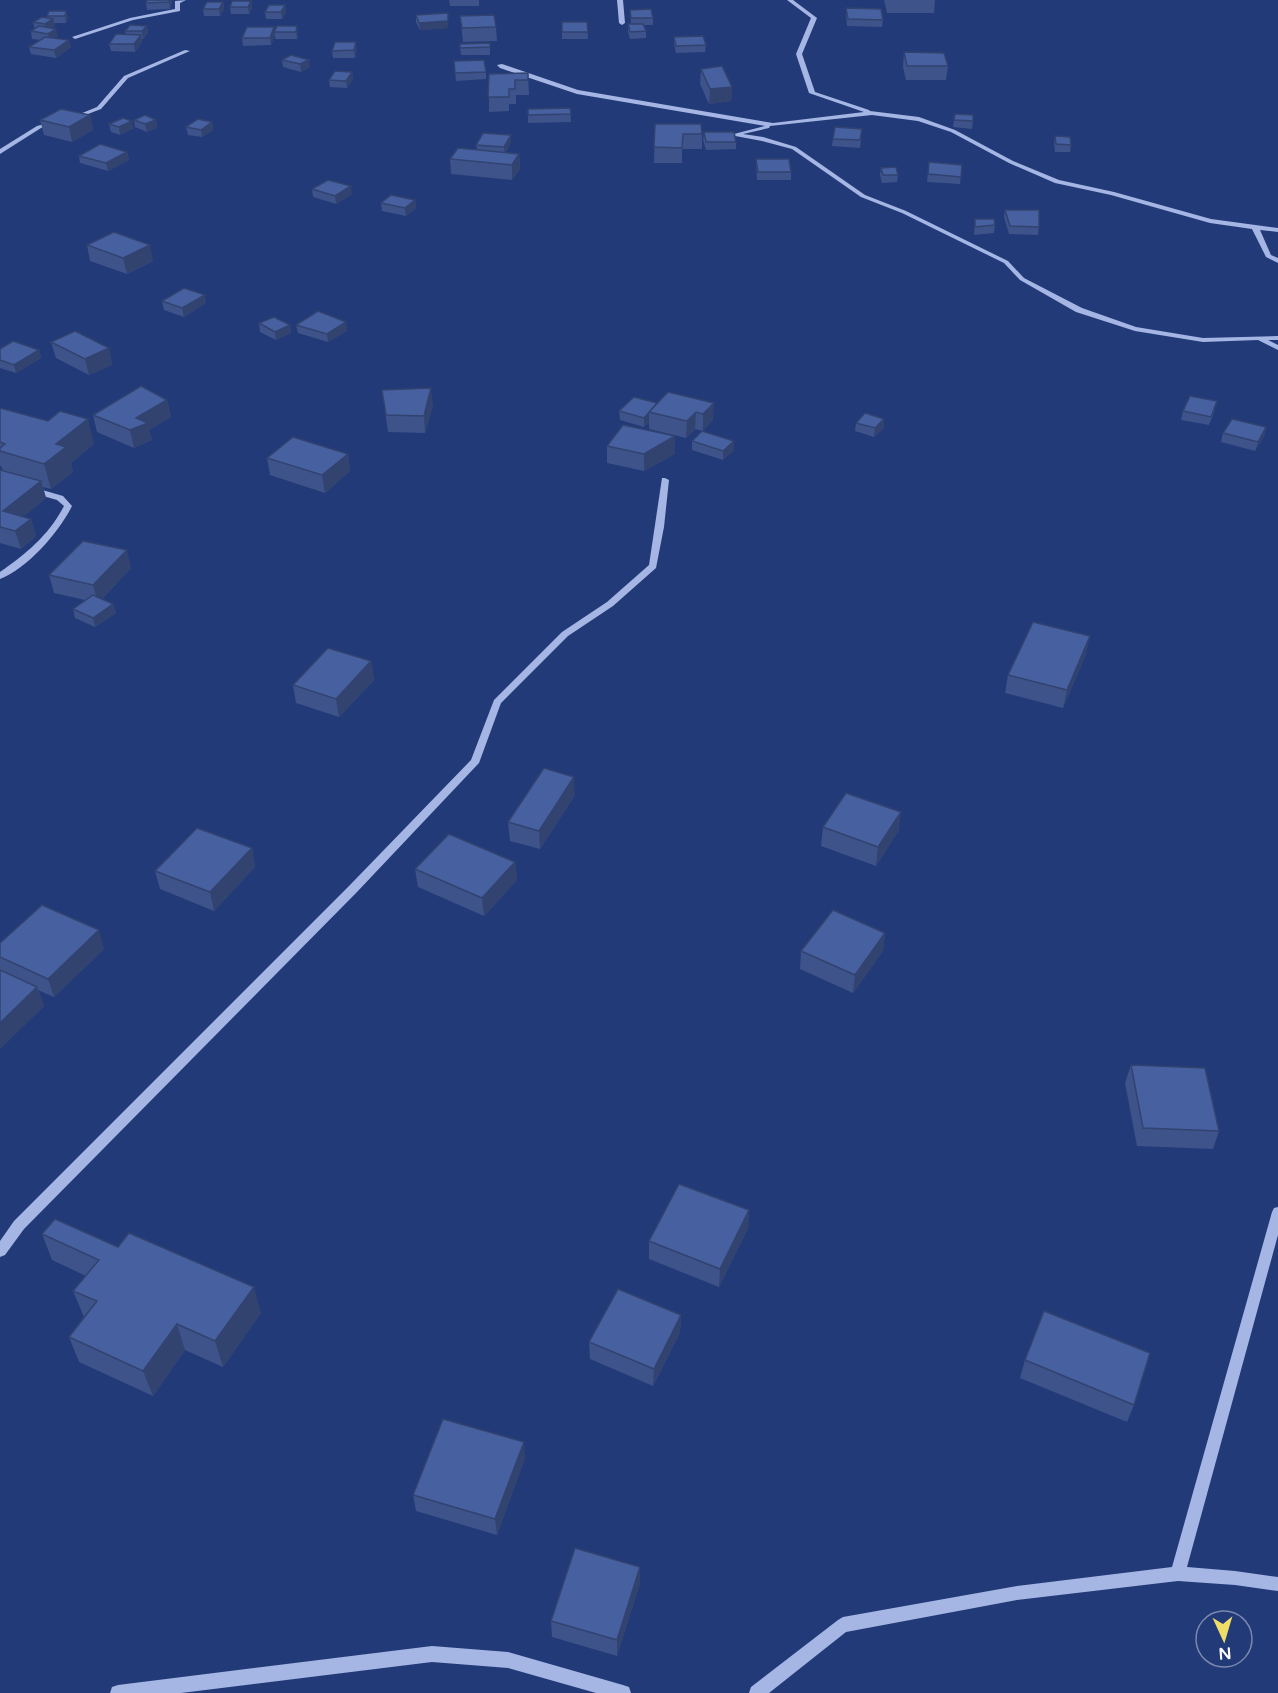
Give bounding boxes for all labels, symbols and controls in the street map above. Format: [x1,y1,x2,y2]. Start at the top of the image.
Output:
north arrow [1194,1609,1254,1669]
text: N [1218,1643,1232,1663]

